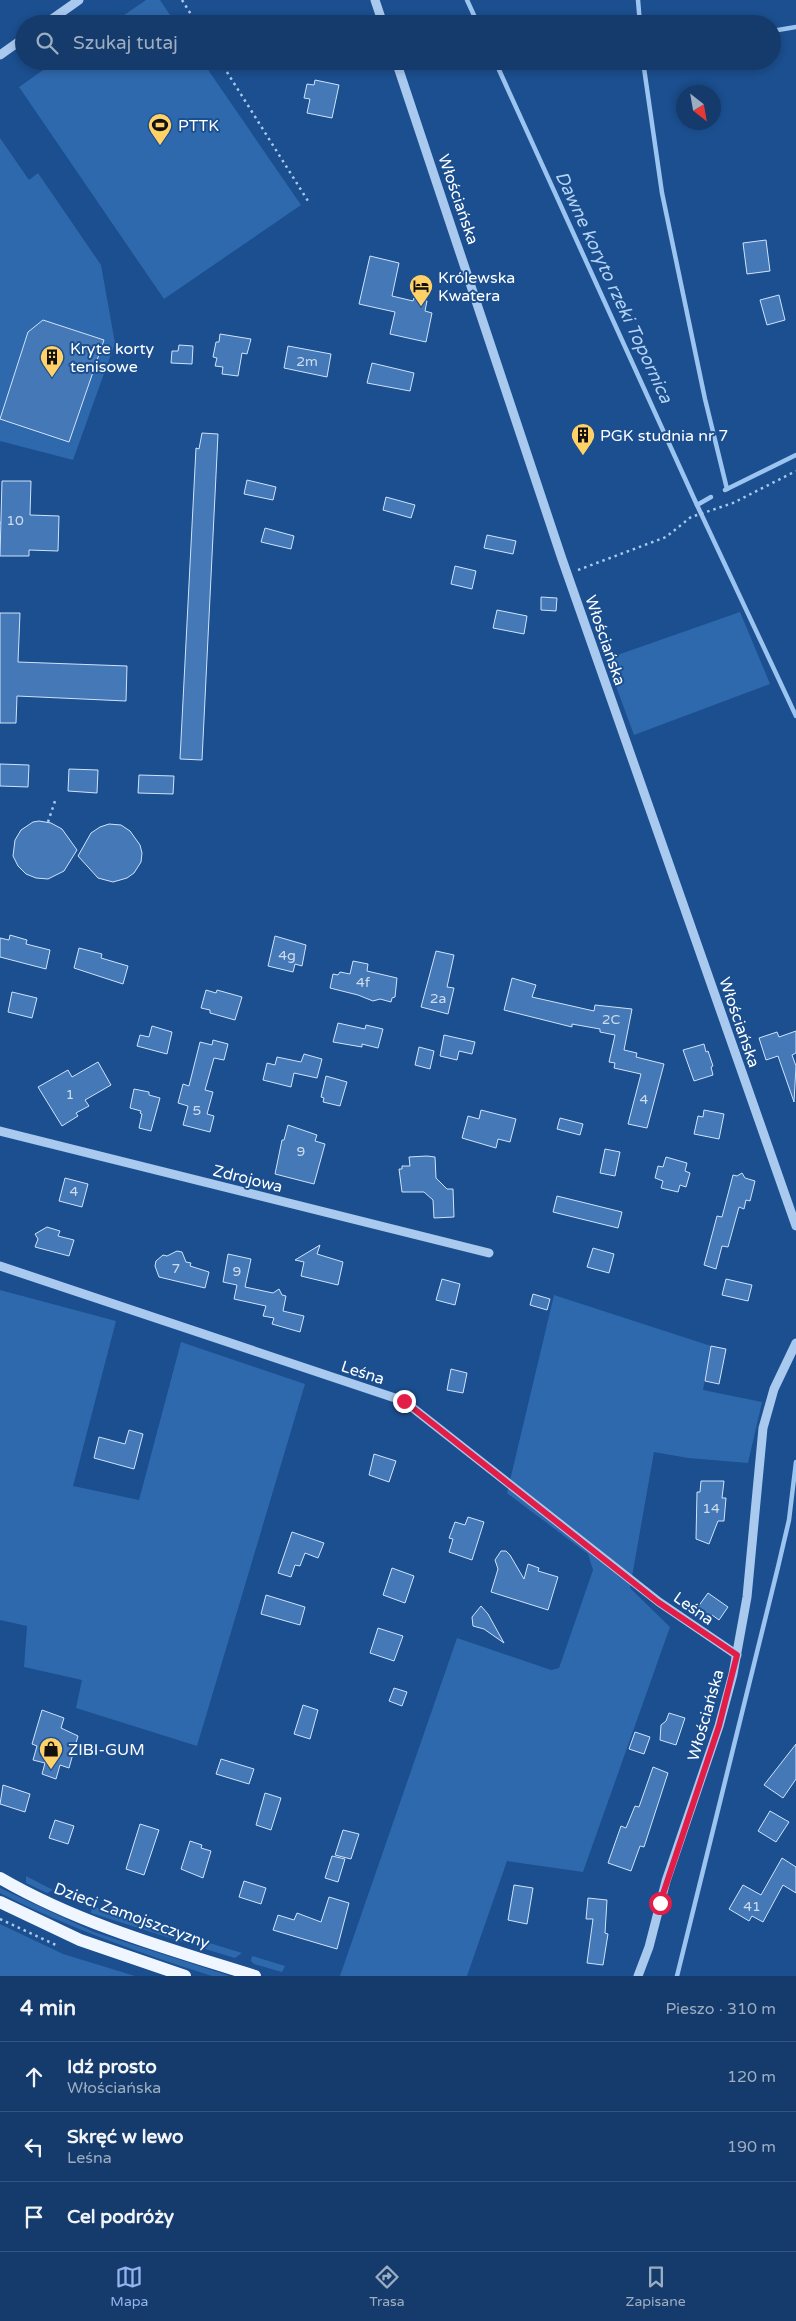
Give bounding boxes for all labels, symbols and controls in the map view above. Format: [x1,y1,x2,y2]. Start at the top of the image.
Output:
search box [15,15,781,70]
icon: search [33,29,61,57]
text: Szukaj tutaj [73,32,178,54]
north arrow [676,85,721,130]
sports icon: PTTK [147,112,173,146]
place label: PTTK [178,116,219,136]
street label: Włościańska [433,152,483,247]
water label: Dawne koryto rzeki Topornica [550,168,678,407]
place label: Królewska Kwatera [438,268,515,306]
hotel icon: Królewska Kwatera [408,273,434,307]
place label: Kryte korty tenisowe [70,339,154,377]
building icon: Kryte korty tenisowe [39,344,65,378]
house number: 2m [296,353,318,370]
building icon: PGK studnia nr 7 [570,422,596,456]
place label: PGK studnia nr 7 [600,426,728,446]
house number: 10 [6,512,24,529]
street label: Włościańska [580,593,630,688]
house number: 4g [278,947,296,964]
house number: 4f [356,974,371,991]
street label: Włościańska [714,975,764,1070]
house number: 2a [430,990,446,1007]
house number: 2C [602,1011,621,1028]
house number: 1 [66,1086,74,1103]
house number: 4 [640,1091,649,1108]
house number: 5 [193,1102,201,1119]
house number: 9 [297,1143,305,1160]
street label: Zdrojowa [211,1161,285,1197]
house number: 4 [70,1183,79,1200]
house number: 7 [172,1260,180,1277]
house number: 9 [233,1263,241,1280]
street label: Leśna [338,1357,387,1389]
route end [393,1390,416,1413]
house number: 14 [702,1500,720,1517]
street label: Leśna [669,1588,717,1630]
street label: Włościańska [683,1667,729,1763]
shop icon: ZIBI-GUM [38,1736,64,1770]
place label: ZIBI-GUM [68,1740,145,1760]
street label: Dzieci Zamojszczyzny [51,1878,213,1954]
route start [649,1892,672,1915]
house number: 41 [743,1898,761,1915]
text: 4 min [20,1996,76,2021]
text: Pieszo · 310 m [665,1999,776,2019]
text: Idź prosto [67,2056,157,2078]
icon: ahead [20,2063,48,2091]
text: 120 m [727,2067,776,2087]
text: Włościańska [67,2078,161,2098]
text: Skręć w lewo [67,2126,184,2148]
icon: left [20,2133,48,2161]
text: 190 m [727,2137,776,2157]
text: Leśna [67,2148,112,2168]
icon: arrive [20,2203,48,2231]
text: Cel podróży [67,2206,174,2228]
tab: Mapa [110,2263,148,2310]
tab: Trasa [369,2263,405,2310]
tab: Zapisane [625,2263,686,2310]

